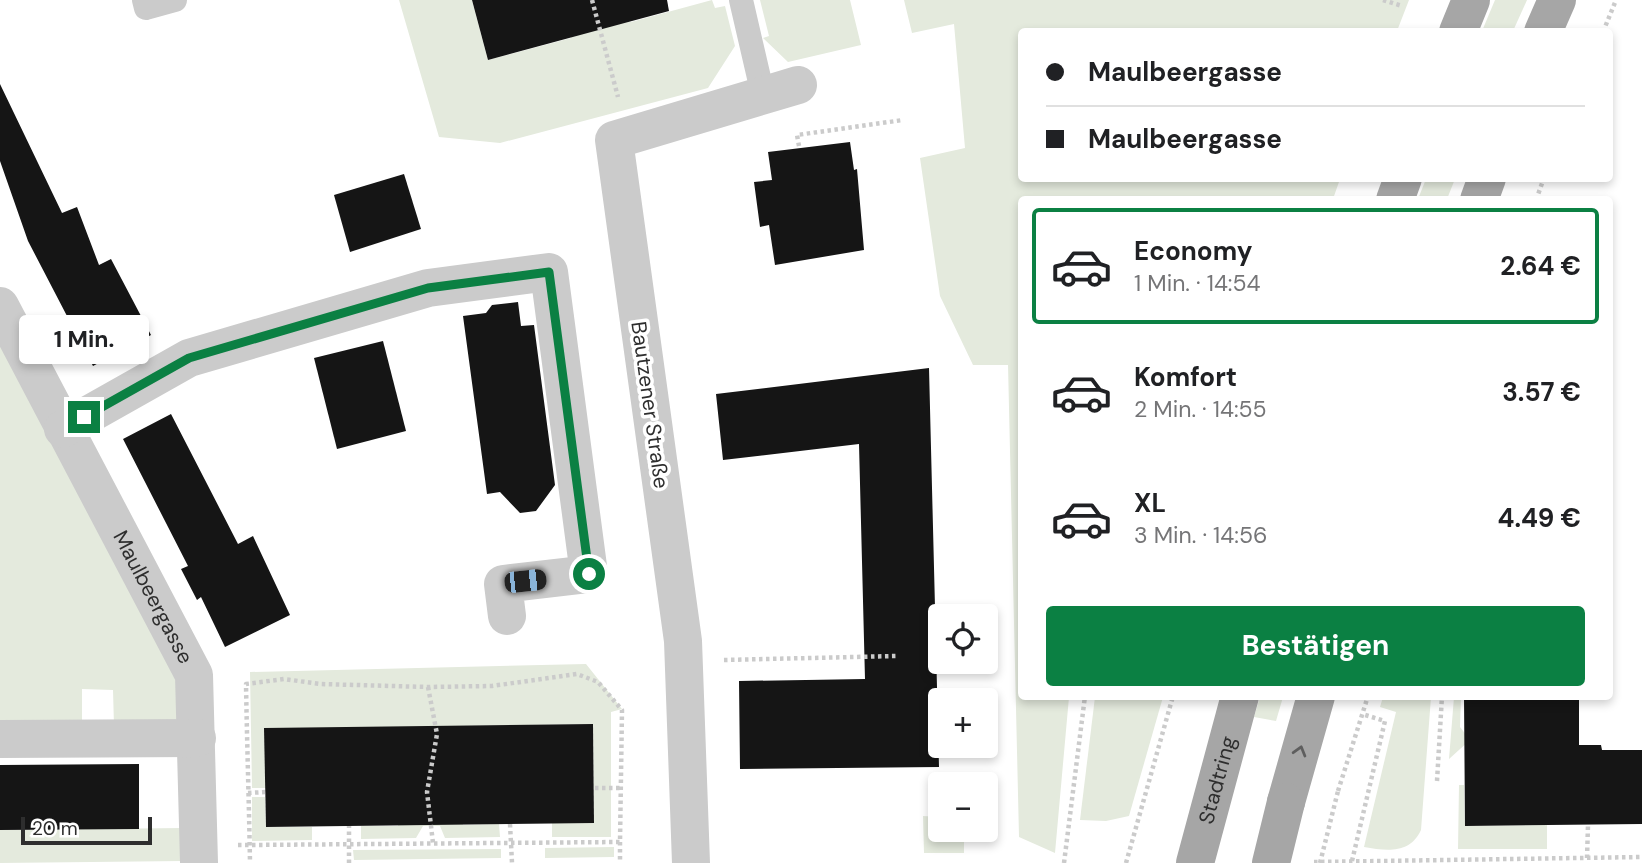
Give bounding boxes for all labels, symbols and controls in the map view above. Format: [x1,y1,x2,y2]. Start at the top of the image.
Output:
text: Maulbeergasse [1088,55,1282,89]
text: Maulbeergasse [1088,122,1282,156]
text: Economy [1134,234,1252,268]
icon: car [1050,235,1113,298]
text: 2.64 € [1500,249,1581,283]
text: 1 Min. · 14:54 [1134,268,1260,298]
callout: 1 Min. [19,316,149,364]
street label: Bautzener Straße [624,320,676,490]
text: 1 Min. [54,324,114,354]
text: Komfort [1134,360,1237,394]
icon: car [1050,361,1113,424]
text: 3.57 € [1502,375,1581,409]
text: 2 Min. · 14:55 [1134,394,1267,424]
route end [68,401,100,433]
text: XL [1134,486,1166,520]
icon: car [1050,487,1113,550]
text: 4.49 € [1497,501,1581,535]
text: 3 Min. · 14:56 [1134,520,1267,550]
street label: Maulbeergasse [107,526,200,669]
route start [573,558,605,590]
car [504,568,547,594]
map controls [928,604,998,842]
button: locate [928,604,998,674]
button: Bestätigen [1046,606,1585,686]
button: + [928,688,998,758]
street label: Stadtring [1192,733,1243,827]
one-way arrow [1292,745,1307,757]
button: − [928,772,998,842]
scale bar [21,814,152,846]
text: 20 m [32,816,78,841]

